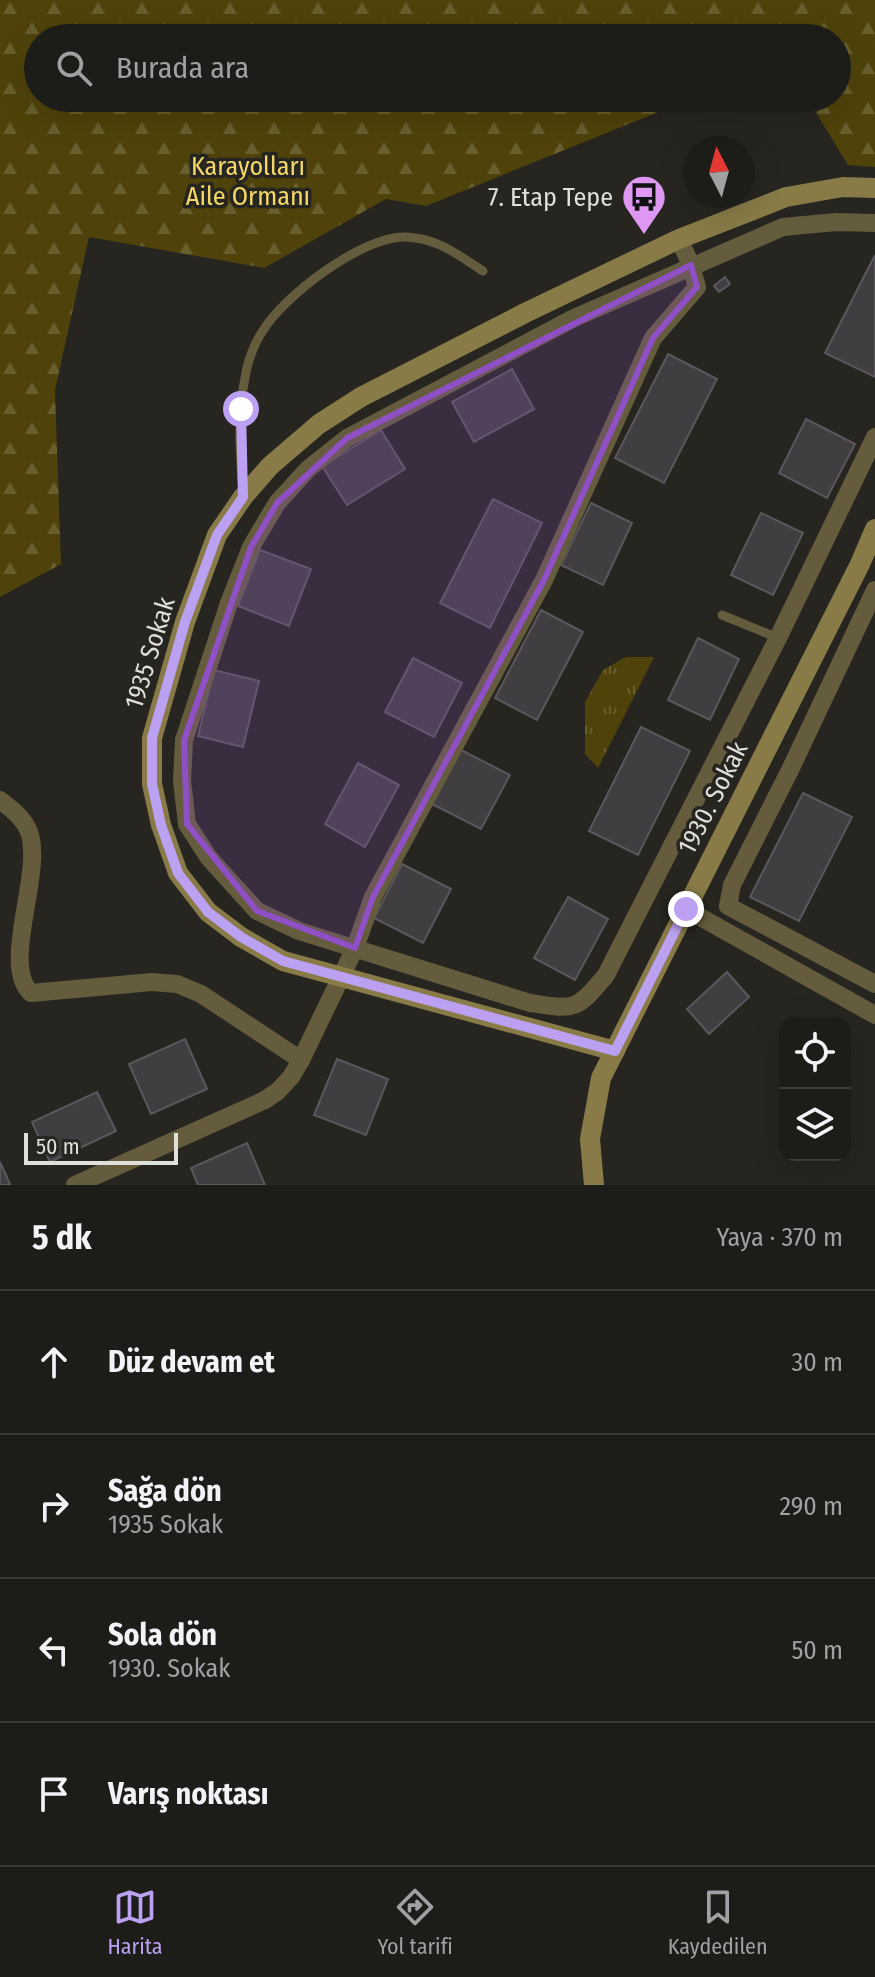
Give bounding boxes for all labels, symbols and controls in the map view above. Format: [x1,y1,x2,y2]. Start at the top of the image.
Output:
search box [24,24,851,112]
icon: search [52,46,96,90]
text: Burada ara [116,50,249,86]
north arrow [683,136,755,208]
park label: Karayolları Aile Ormanı [186,151,310,212]
bus stop icon: 7. Etap Tepe [620,173,668,236]
place label: 7. Etap Tepe [488,182,613,213]
route start [223,391,259,427]
street label: 1935 Sokak [118,593,182,713]
street label: 1930. Sokak [671,736,755,860]
route end [668,891,704,927]
map controls [779,1017,851,1161]
button: locate [779,1017,851,1089]
button: layers [779,1089,851,1161]
scale bar [24,1129,178,1165]
text: 50 m [36,1133,80,1160]
text: 5 dk [32,1217,92,1258]
text: Yaya · 370 m [717,1222,843,1253]
icon: ahead [32,1340,76,1384]
text: Düz devam et [108,1344,275,1380]
text: 30 m [792,1347,843,1378]
text: Sağa dön [108,1473,222,1509]
icon: right [32,1484,76,1528]
text: 290 m [779,1491,843,1522]
text: 1935 Sokak [108,1509,223,1540]
text: Sola dön [108,1617,217,1653]
icon: left [32,1628,76,1672]
text: 50 m [791,1635,843,1666]
text: 1930. Sokak [108,1653,230,1684]
icon: arrive [32,1772,76,1816]
text: Varış noktası [108,1776,269,1812]
tab: Harita [107,1885,163,1960]
tab: Yol tarifi [377,1885,453,1960]
tab: Kaydedilen [668,1885,768,1960]

